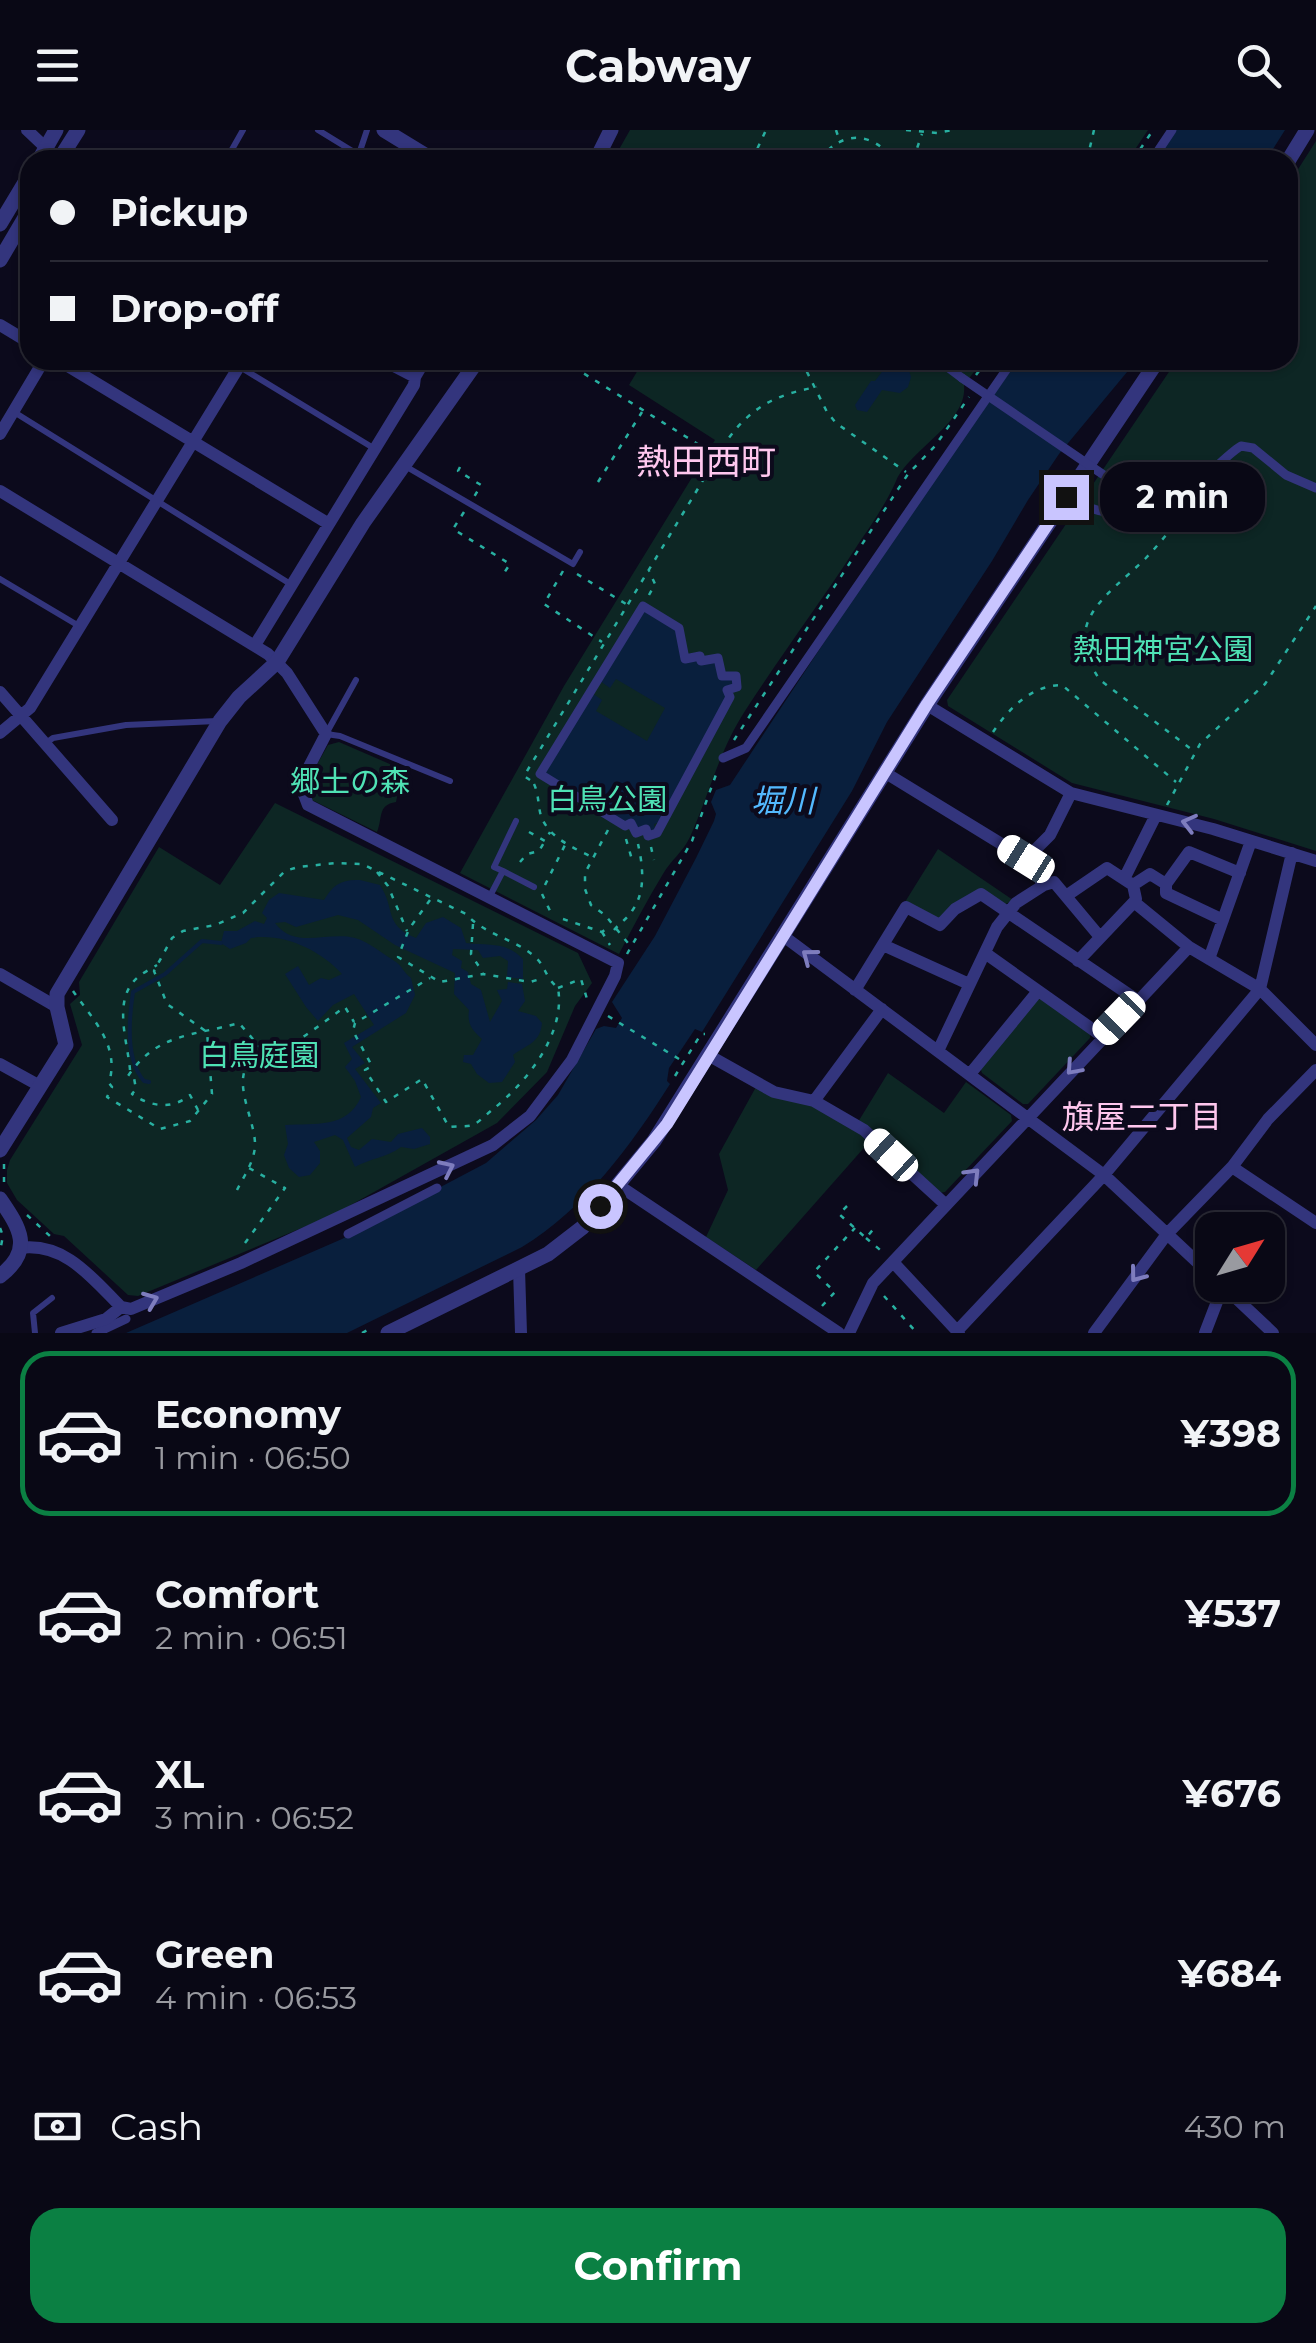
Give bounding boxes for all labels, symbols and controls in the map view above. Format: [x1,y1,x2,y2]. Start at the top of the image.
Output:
icon: menu [30,38,85,93]
text: Cabway [565,38,751,93]
icon: search [1231,38,1286,93]
text: Pickup [110,189,248,236]
text: Drop-off [110,285,279,332]
district label: 熱田西町 [636,440,776,483]
callout: 2 min [1101,462,1266,532]
route end [1044,475,1089,520]
text: 2 min [1136,477,1229,516]
park label: 熱田神宮公園 [1073,631,1253,668]
park label: 郷土の森 [290,763,410,800]
park label: 白鳥公園 [547,781,667,818]
water label: 堀川 [751,781,818,820]
one-way arrow [1181,814,1198,835]
car [993,830,1059,888]
one-way arrow [802,950,820,967]
car [1087,986,1151,1050]
park label: 白鳥庭園 [199,1037,319,1074]
one-way arrow [1067,1056,1085,1075]
district label: 旗屋二丁目 [1062,1097,1222,1136]
car [859,1124,923,1186]
one-way arrow [437,1160,455,1180]
one-way arrow [961,1169,979,1187]
route start [578,1184,623,1229]
north arrow [1195,1212,1285,1302]
map controls [1195,1212,1285,1302]
one-way arrow [1132,1264,1149,1282]
one-way arrow [141,1292,159,1312]
icon: car [35,1389,125,1479]
text: Economy [155,1391,341,1438]
text: ¥398 [1181,1410,1281,1457]
text: 1 min · 06:50 [155,1438,351,1477]
icon: car [35,1569,125,1659]
text: Comfort [155,1571,319,1618]
text: ¥537 [1185,1590,1281,1637]
text: 2 min · 06:51 [155,1618,348,1657]
icon: car [35,1749,125,1839]
text: XL [155,1751,204,1798]
text: ¥676 [1182,1770,1281,1817]
text: 3 min · 06:52 [155,1798,354,1837]
icon: car [35,1929,125,2019]
text: Green [155,1931,275,1978]
text: ¥684 [1178,1950,1281,1997]
text: 4 min · 06:53 [155,1978,357,2017]
icon: cash [30,2099,85,2154]
text: Cash [110,2103,203,2150]
text: 430 m [1184,2107,1286,2146]
button: Confirm [30,2208,1286,2323]

